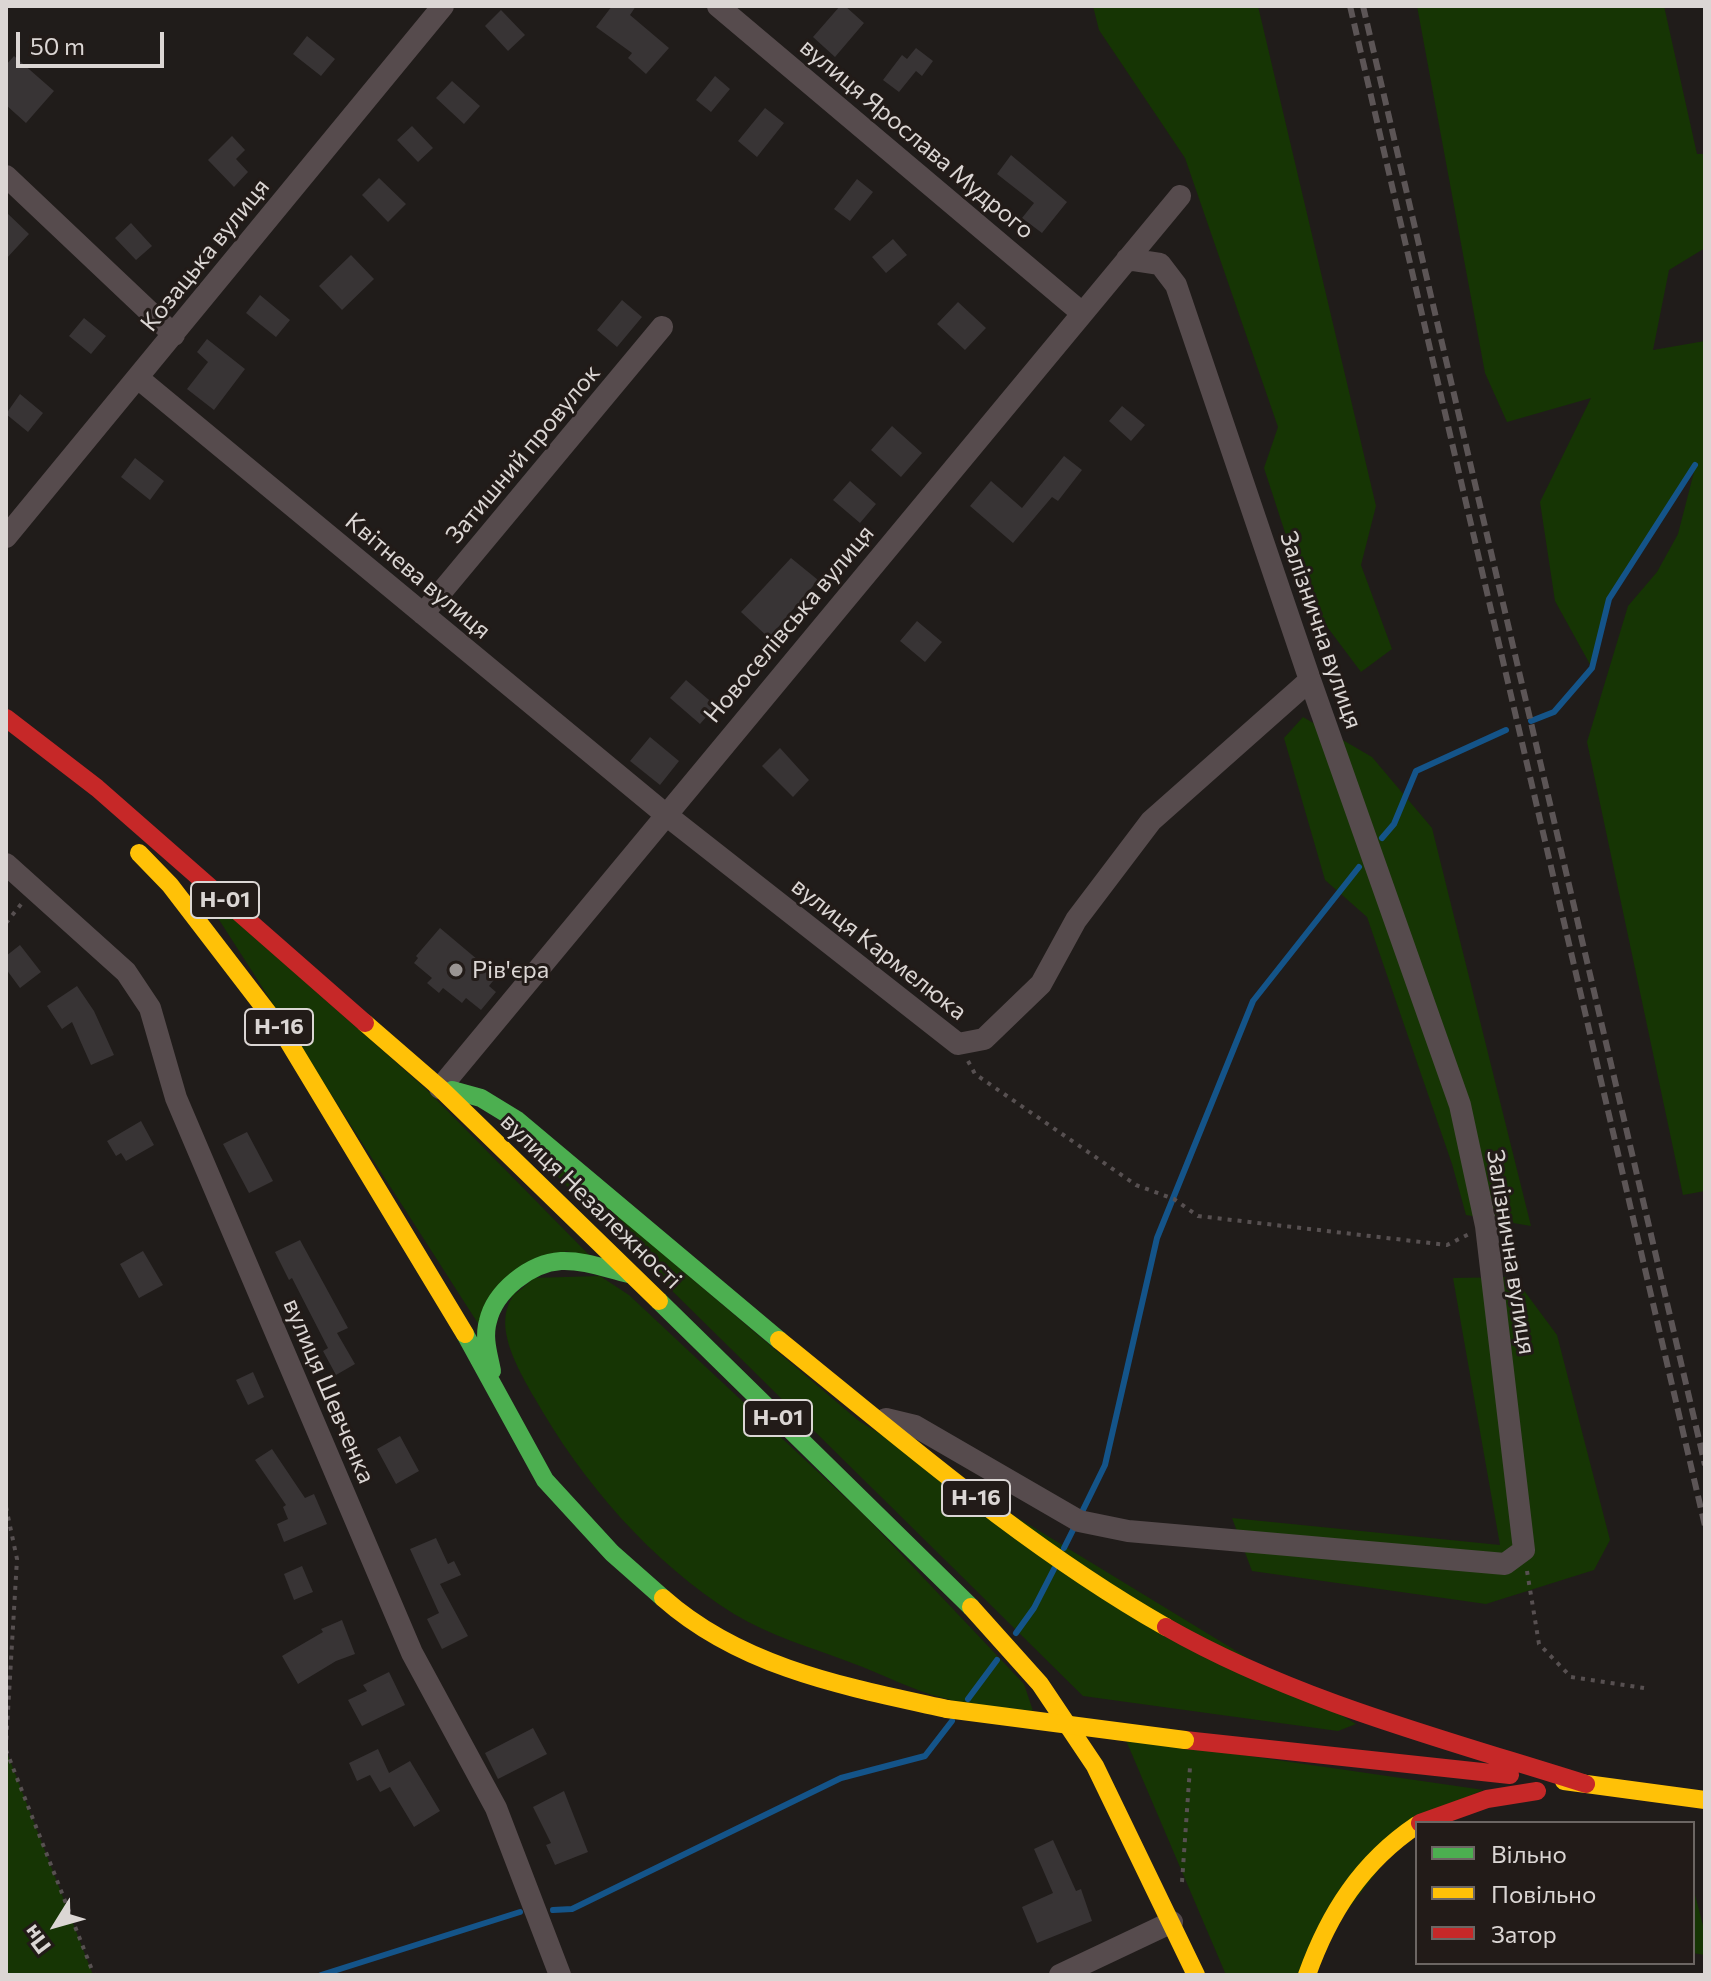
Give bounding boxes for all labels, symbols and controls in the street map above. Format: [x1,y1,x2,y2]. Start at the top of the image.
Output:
scale bar [20,16,168,66]
text: 50 m [30,31,85,60]
street label: вулиця Ярослава Мудрого [794,33,1040,245]
street label: Козацька вулиця [135,173,275,337]
street label: Затишний провулок [440,359,606,549]
street label: Квітнева вулиця [339,507,497,645]
street label: Новоселівська вулиця [698,519,880,729]
street label: Залізнична вулиця [1274,527,1368,733]
street label: вулиця Кармелюка [786,872,972,1026]
road number: Н-01 [191,882,259,918]
place label: Рів'єра [472,956,549,984]
marker: Рів'єра [447,961,465,979]
road number: Н-16 [245,1009,313,1045]
street label: вулиця Незалежності [494,1107,688,1295]
street label: Залізнична вулиця [1481,1147,1541,1357]
street label: вулиця Шевченка [277,1294,381,1488]
road number: Н-01 [744,1400,812,1436]
road number: Н-16 [942,1480,1010,1516]
legend [1415,1821,1695,1965]
text: Вільно [1491,1839,1567,1868]
text: Повільно [1491,1879,1596,1908]
north arrow [16,1885,96,1965]
text: Затор [1491,1919,1557,1948]
text: Пн [17,1920,56,1960]

